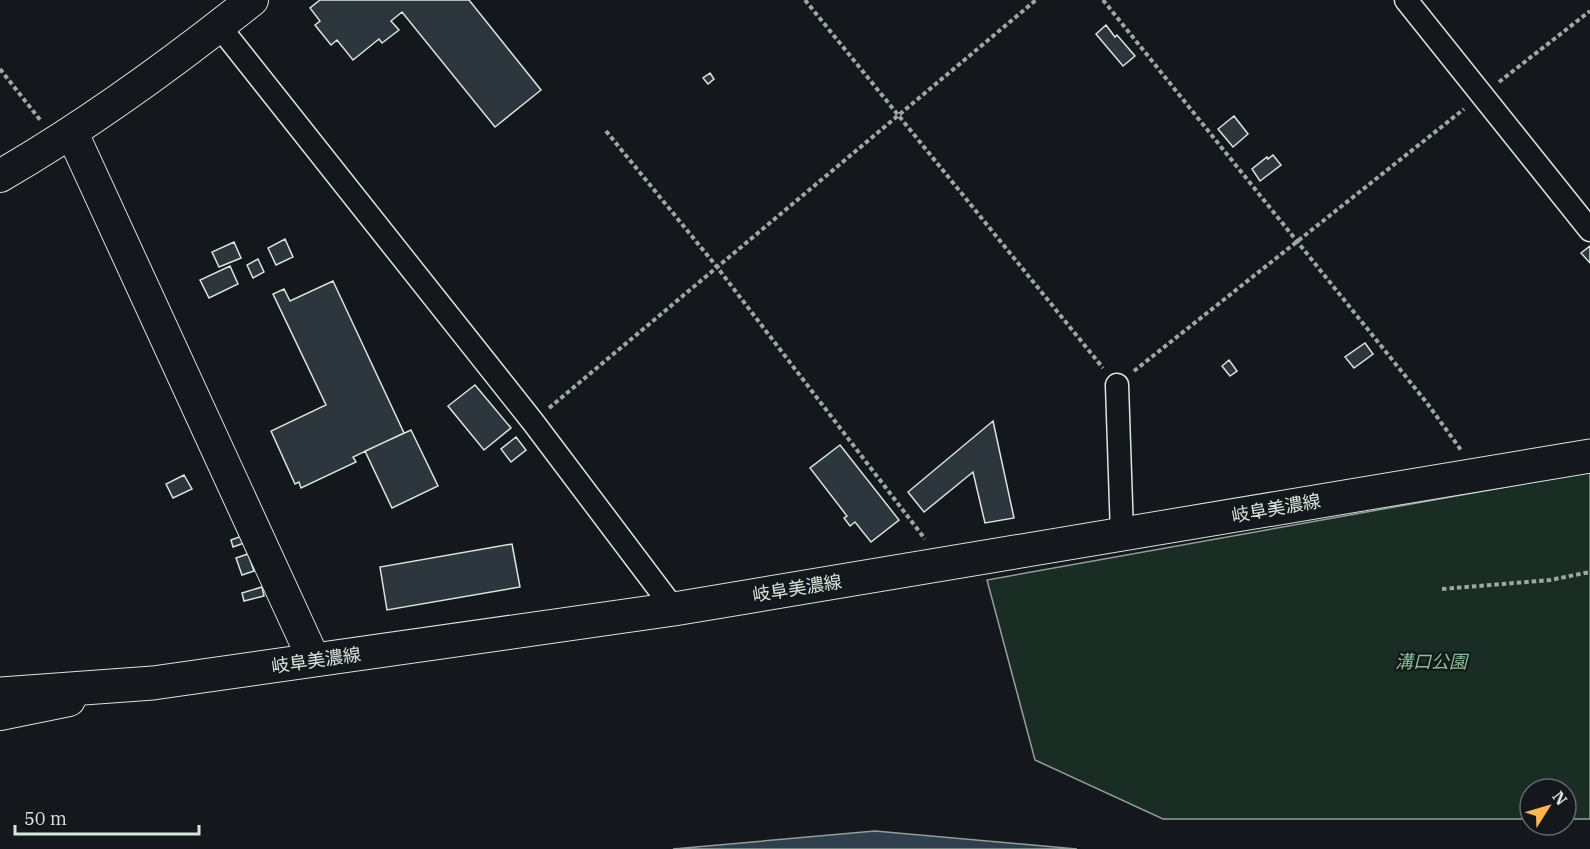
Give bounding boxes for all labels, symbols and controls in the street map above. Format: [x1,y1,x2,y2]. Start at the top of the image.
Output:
street label: 岐阜美濃線 [1230,489,1322,527]
street label: 岐阜美濃線 [751,570,843,606]
street label: 岐阜美濃線 [270,642,362,678]
park label: 溝口公園 [1395,650,1470,673]
north arrow [1518,777,1578,837]
text: N [1548,787,1572,809]
scale bar [15,798,200,836]
text: 50 m [24,807,67,830]

